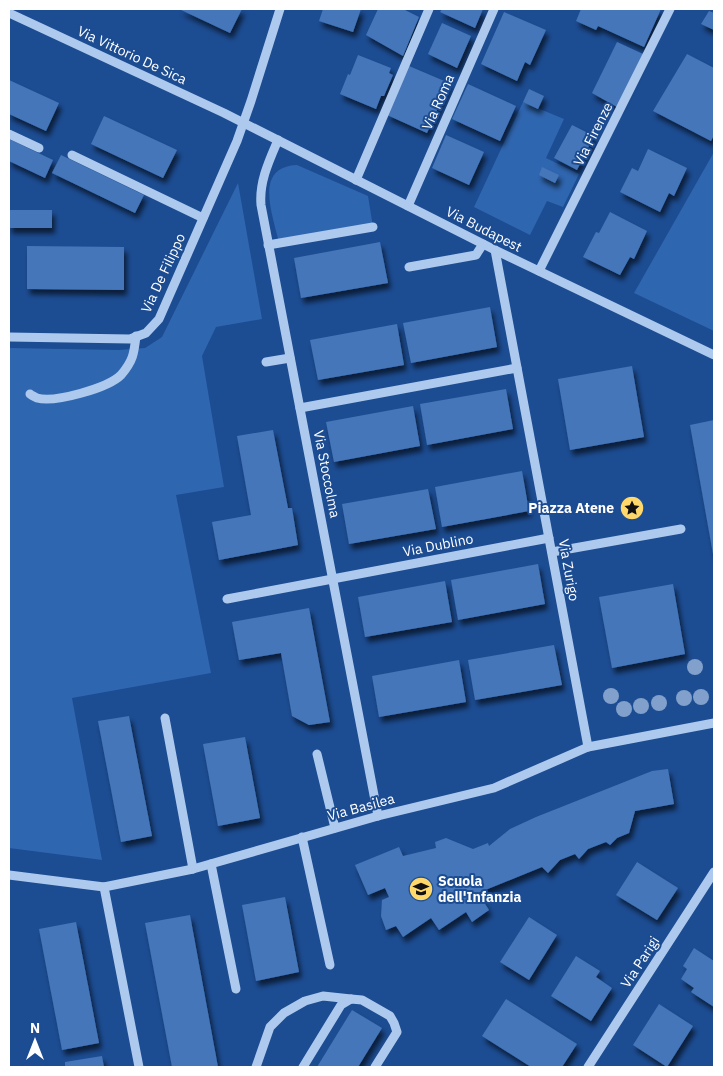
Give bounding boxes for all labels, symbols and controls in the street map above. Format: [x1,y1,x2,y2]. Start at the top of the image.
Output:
street label: Via Vittorio De Sica [74,22,190,88]
street label: Via Roma [418,71,458,133]
street label: Via Firenze [569,99,617,169]
street label: Via Budapest [443,202,525,256]
street label: Via De Filippo [137,230,189,316]
street label: Via Stoccolma [310,429,344,520]
place icon: Piazza Atene [619,495,645,521]
place label: Piazza Atene [528,499,614,517]
street label: Via Dublino [401,529,475,561]
street label: Via Zurigo [555,538,583,603]
street label: Via Basilea [325,789,397,825]
place label: Scuola dell'Infanzia [438,872,522,906]
school or university icon: Scuola dell'Infanzia [408,876,434,902]
street label: Via Parigi [617,933,663,991]
north arrow [10,1016,60,1066]
text: N [30,1019,40,1037]

